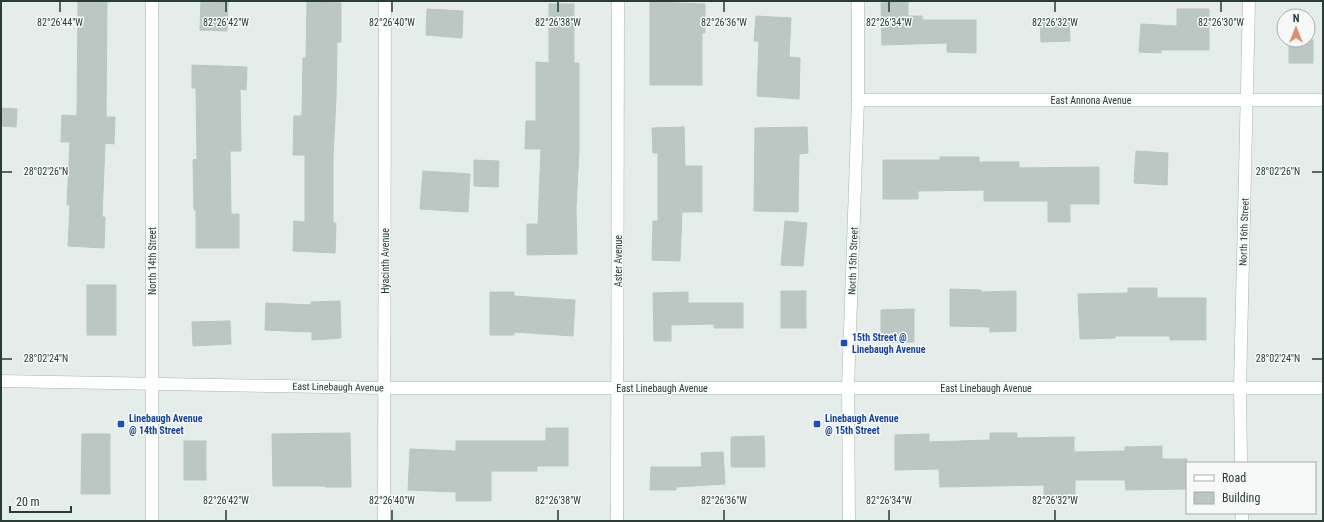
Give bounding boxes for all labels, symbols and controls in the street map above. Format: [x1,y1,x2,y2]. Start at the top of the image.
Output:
north arrow [1276,8,1316,48]
text: N [1293,12,1300,25]
text: 82°26'44"W [37,17,83,28]
text: 82°26'42"W [203,17,249,28]
text: 82°26'40"W [369,17,415,28]
text: 82°26'38"W [535,17,581,28]
text: 82°26'36"W [701,17,747,28]
text: 82°26'34"W [866,17,912,28]
text: 82°26'32"W [1032,17,1078,28]
text: 82°26'30"W [1198,17,1244,28]
street label: East Annona Avenue [1051,95,1132,106]
text: 28°02'26"N [24,166,68,177]
text: 28°02'26"N [1256,166,1300,177]
street label: North 16th Street [1237,198,1251,266]
street label: North 14th Street [147,227,158,295]
street label: North 15th Street [846,227,860,295]
street label: Hyacinth Avenue [380,228,391,294]
street label: Aster Avenue [613,235,624,287]
place label: 15th Street @ Linebaugh Avenue [852,332,926,355]
marker: 15th Street @ Linebaugh Avenue [839,338,849,348]
text: 28°02'24"N [24,353,68,364]
text: 28°02'24"N [1256,353,1300,364]
street label: East Linebaugh Avenue [292,381,384,393]
street label: East Linebaugh Avenue [616,383,708,394]
street label: East Linebaugh Avenue [940,383,1032,394]
place label: Linebaugh Avenue @ 14th Street [129,413,203,436]
place label: Linebaugh Avenue @ 15th Street [825,413,899,436]
marker: Linebaugh Avenue @ 14th Street [116,419,126,429]
marker: Linebaugh Avenue @ 15th Street [812,419,822,429]
legend [1186,462,1316,514]
text: Road [1222,471,1246,485]
scale bar [10,488,71,514]
text: Building [1222,491,1260,505]
text: 20 m [16,495,40,509]
text: 82°26'42"W [203,495,249,506]
text: 82°26'40"W [369,495,415,506]
text: 82°26'38"W [535,495,581,506]
text: 82°26'36"W [701,495,747,506]
text: 82°26'34"W [866,495,912,506]
text: 82°26'32"W [1032,495,1078,506]

